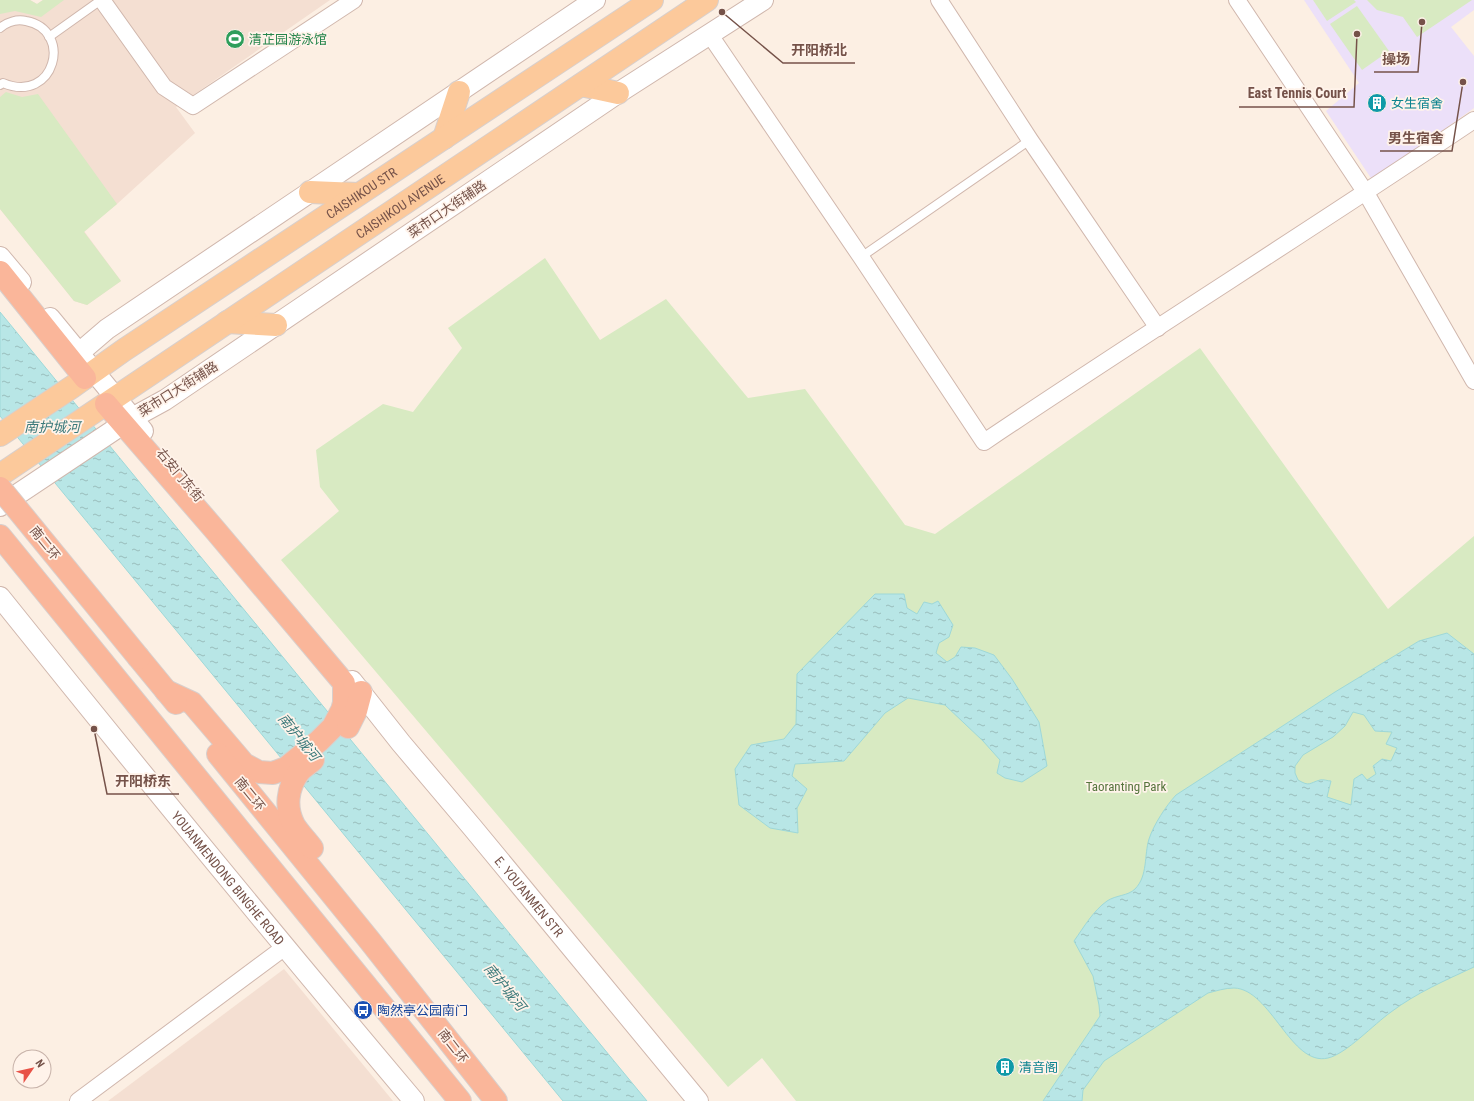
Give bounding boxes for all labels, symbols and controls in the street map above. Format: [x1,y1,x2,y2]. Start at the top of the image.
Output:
sports icon: 清芷园游泳馆 [224,28,246,50]
place label: 清芷园游泳馆 [249,32,327,47]
callout: 开阳桥北 [783,37,855,63]
text: 开阳桥北 [791,42,847,58]
callout: 操场 [1374,46,1418,72]
text: 操场 [1382,51,1410,67]
callout: East Tennis Court [1239,81,1354,107]
text: East Tennis Court [1248,85,1346,101]
building icon: 女生宿舍 [1366,92,1388,114]
place label: 女生宿舍 [1391,96,1443,111]
callout: 男生宿舍 [1380,125,1452,151]
text: 男生宿舍 [1388,130,1444,146]
street label: CAISHIKOU STR [323,164,400,222]
street label: CAISHIKOU AVENUE [353,171,447,241]
street label: 菜市口大街辅路 [405,177,489,241]
street label: 菜市口大街辅路 [135,359,221,419]
water label: 南护城河 [24,419,83,435]
street label: 右安门东街 [153,445,207,505]
street label: 南二环 [27,523,63,563]
water label: 南护城河 [275,710,325,766]
callout: 开阳桥东 [107,768,179,794]
text: 开阳桥东 [115,773,171,789]
street label: 南二环 [232,774,268,814]
park label: Taoranting Park [1086,779,1167,794]
street label: YOUANMENDONG BINGHE ROAD [169,808,288,948]
street label: E. YOU'ANMEN STR [492,853,567,940]
water label: 南护城河 [481,960,531,1016]
bus stop icon: 陶然亭公园南门 [352,999,374,1021]
place label: 陶然亭公园南门 [377,1003,468,1018]
street label: 南二环 [435,1026,471,1066]
north arrow [12,1049,52,1089]
building icon: 清音阁 [994,1056,1016,1078]
text: N [33,1057,47,1070]
place label: 清音阁 [1019,1060,1058,1075]

